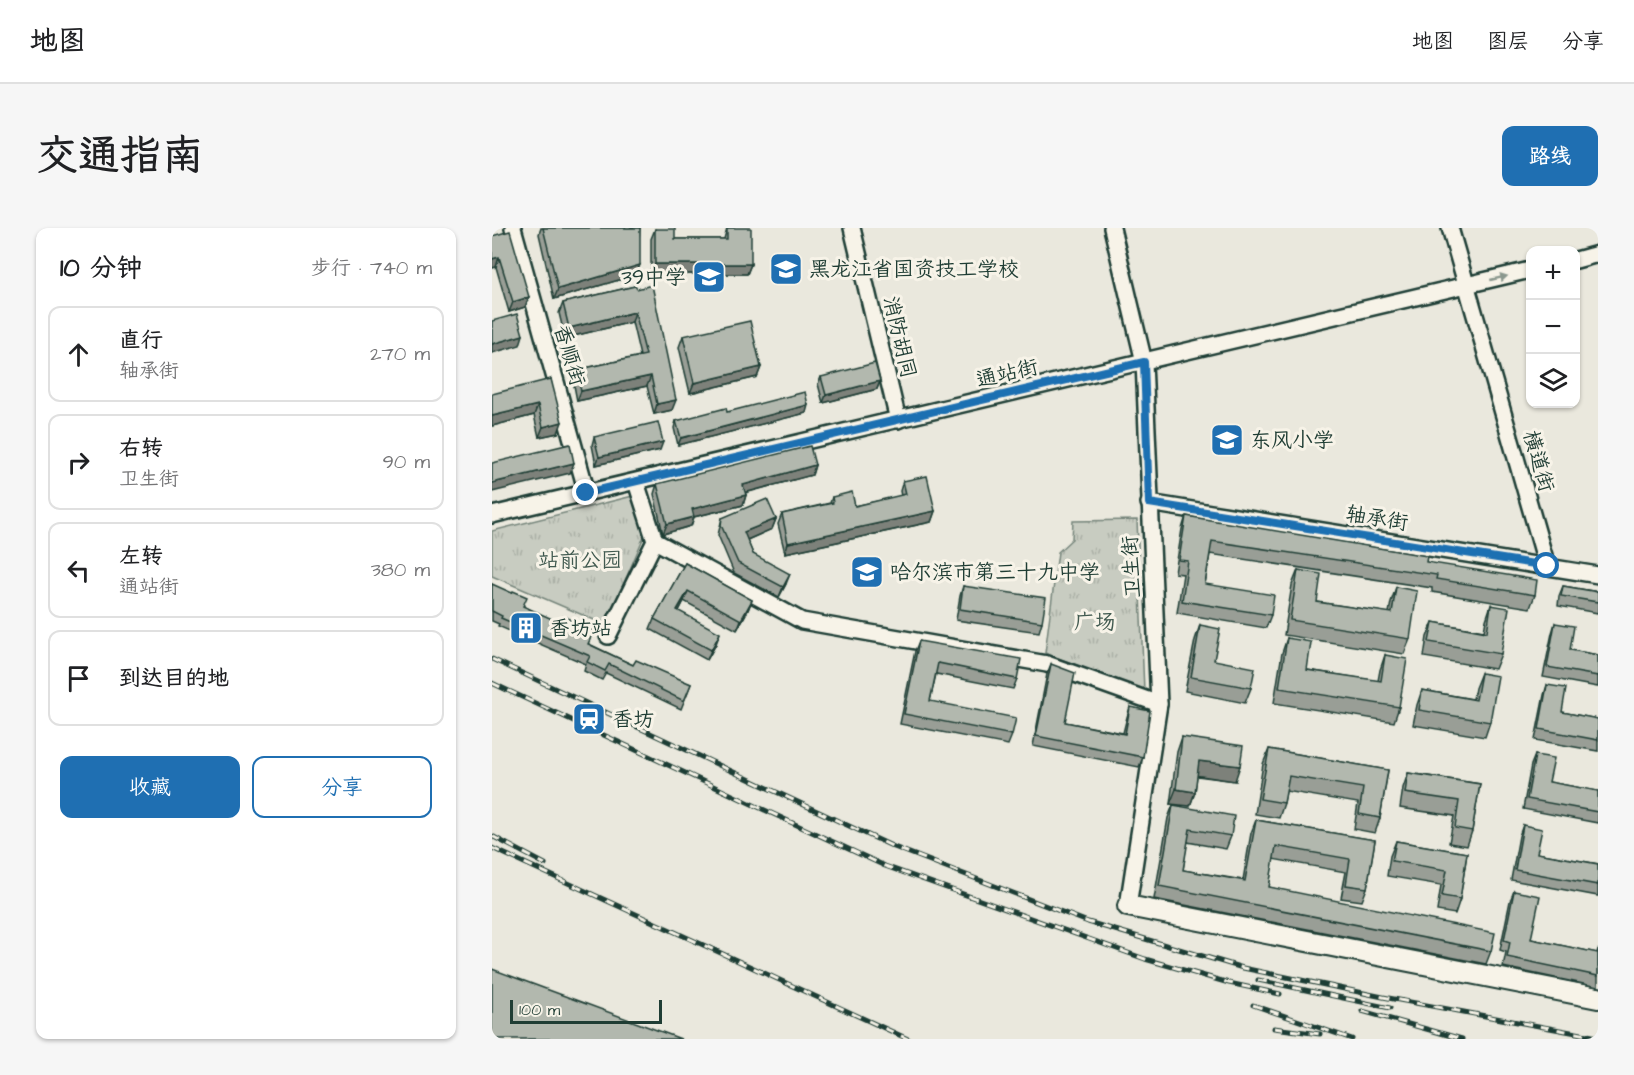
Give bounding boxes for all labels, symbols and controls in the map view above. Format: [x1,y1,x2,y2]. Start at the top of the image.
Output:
text: 地图 [30,22,86,61]
text: 地图 [1412,27,1454,56]
text: 图层 [1487,27,1529,56]
text: 分享 [1562,27,1604,56]
button: 路线 [1502,126,1598,186]
text: 交通指南 [36,128,204,186]
map controls [1526,246,1580,408]
button: + [1526,246,1580,300]
text: 10 分钟 [60,250,142,286]
school or university icon: 黑龙江省国资技工学校 [768,251,804,287]
text: 步行 · 740 m [311,254,432,282]
place label: 黑龙江省国资技工学校 [809,255,1019,284]
school or university icon: 39中学 [691,259,727,295]
place label: 39中学 [621,263,686,292]
one-way arrow [1489,273,1508,282]
street label: 消防胡同 [876,293,923,381]
button: − [1526,300,1580,354]
street label: 香顺街 [547,321,592,389]
text: 直行 [119,325,163,356]
icon: ahead [62,338,95,371]
text: 270 m [370,340,430,368]
street label: 通站街 [973,352,1041,395]
button: layers [1526,354,1580,408]
text: 轴承街 [119,357,179,385]
school or university icon: 东风小学 [1209,422,1245,458]
place label: 东风小学 [1250,426,1334,455]
street label: 横道街 [1516,427,1561,495]
text: 右转 [119,433,163,464]
icon: right [62,446,95,479]
text: 90 m [382,448,430,476]
text: 卫生街 [119,465,179,493]
route end [572,479,598,505]
street label: 轴承街 [1344,499,1410,538]
street label: 卫生街 [1115,535,1148,599]
text: 左转 [119,541,163,572]
park label: 站前公园 [538,546,622,575]
route start [1533,552,1559,578]
icon: left [62,554,95,587]
school or university icon: 哈尔滨市第三十九中学 [849,554,885,590]
text: 380 m [371,556,430,584]
place label: 哈尔滨市第三十九中学 [890,558,1100,587]
text: 通站街 [119,573,179,601]
park label: 广场 [1074,608,1116,637]
building icon: 香坊站 [508,610,544,646]
place label: 香坊站 [549,614,612,643]
icon: arrive [62,662,95,695]
text: 到达目的地 [119,663,229,694]
station icon: 香坊 [571,701,607,737]
place label: 香坊 [612,705,654,734]
button: 收藏 [60,756,240,818]
button: 分享 [252,756,432,818]
scale bar [510,997,662,1024]
text: 100 m [519,999,560,1021]

